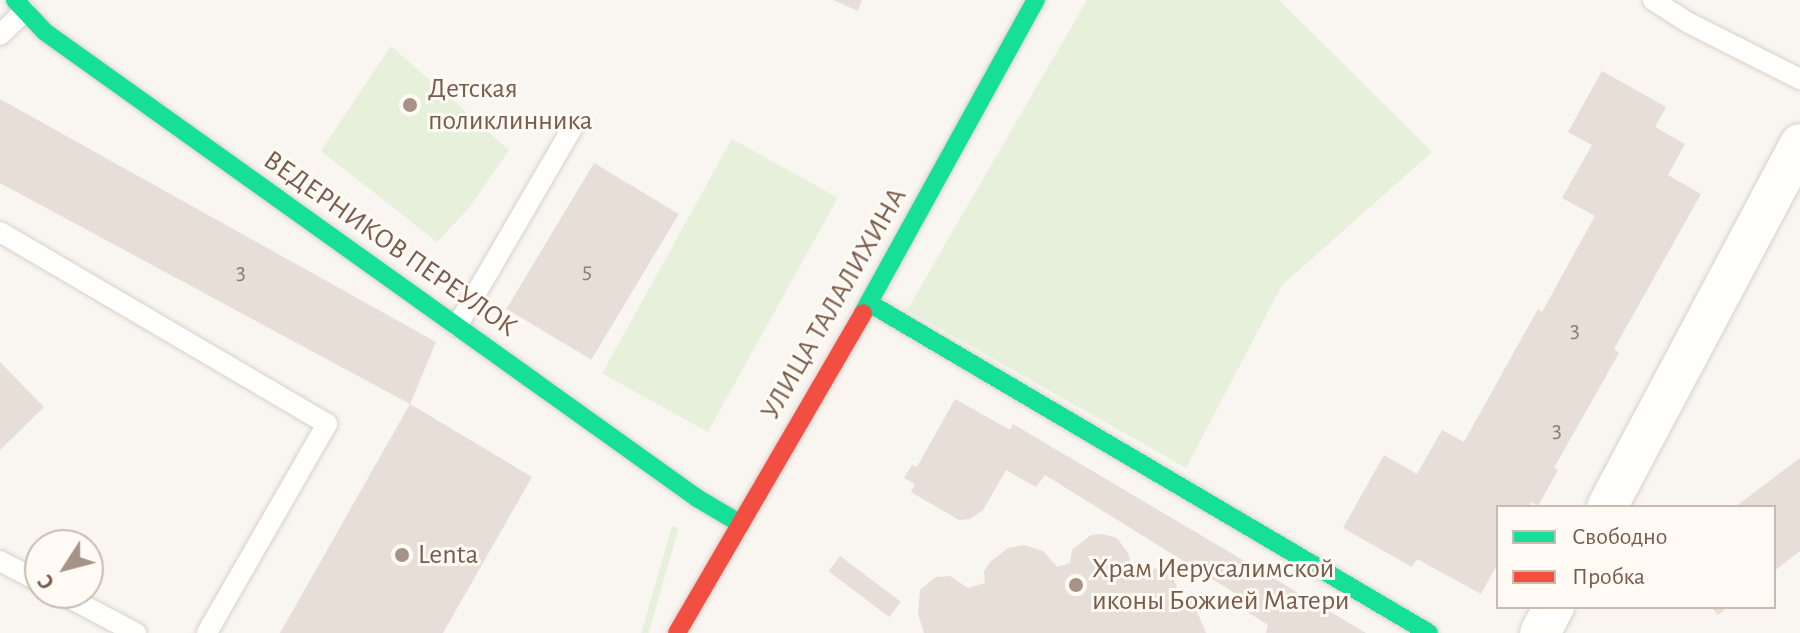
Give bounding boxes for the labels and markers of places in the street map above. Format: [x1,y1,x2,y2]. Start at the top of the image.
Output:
place label: Детская поликлинника [428,72,592,138]
marker: Детская поликлинника [399,94,421,116]
place label: Lenta [418,538,478,572]
marker: Lenta [393,546,411,564]
place label: Храм Иерусалимской иконы Божией Матери [1092,552,1350,618]
marker: Храм Иерусалимской иконы Божией Матери [1067,576,1085,594]

